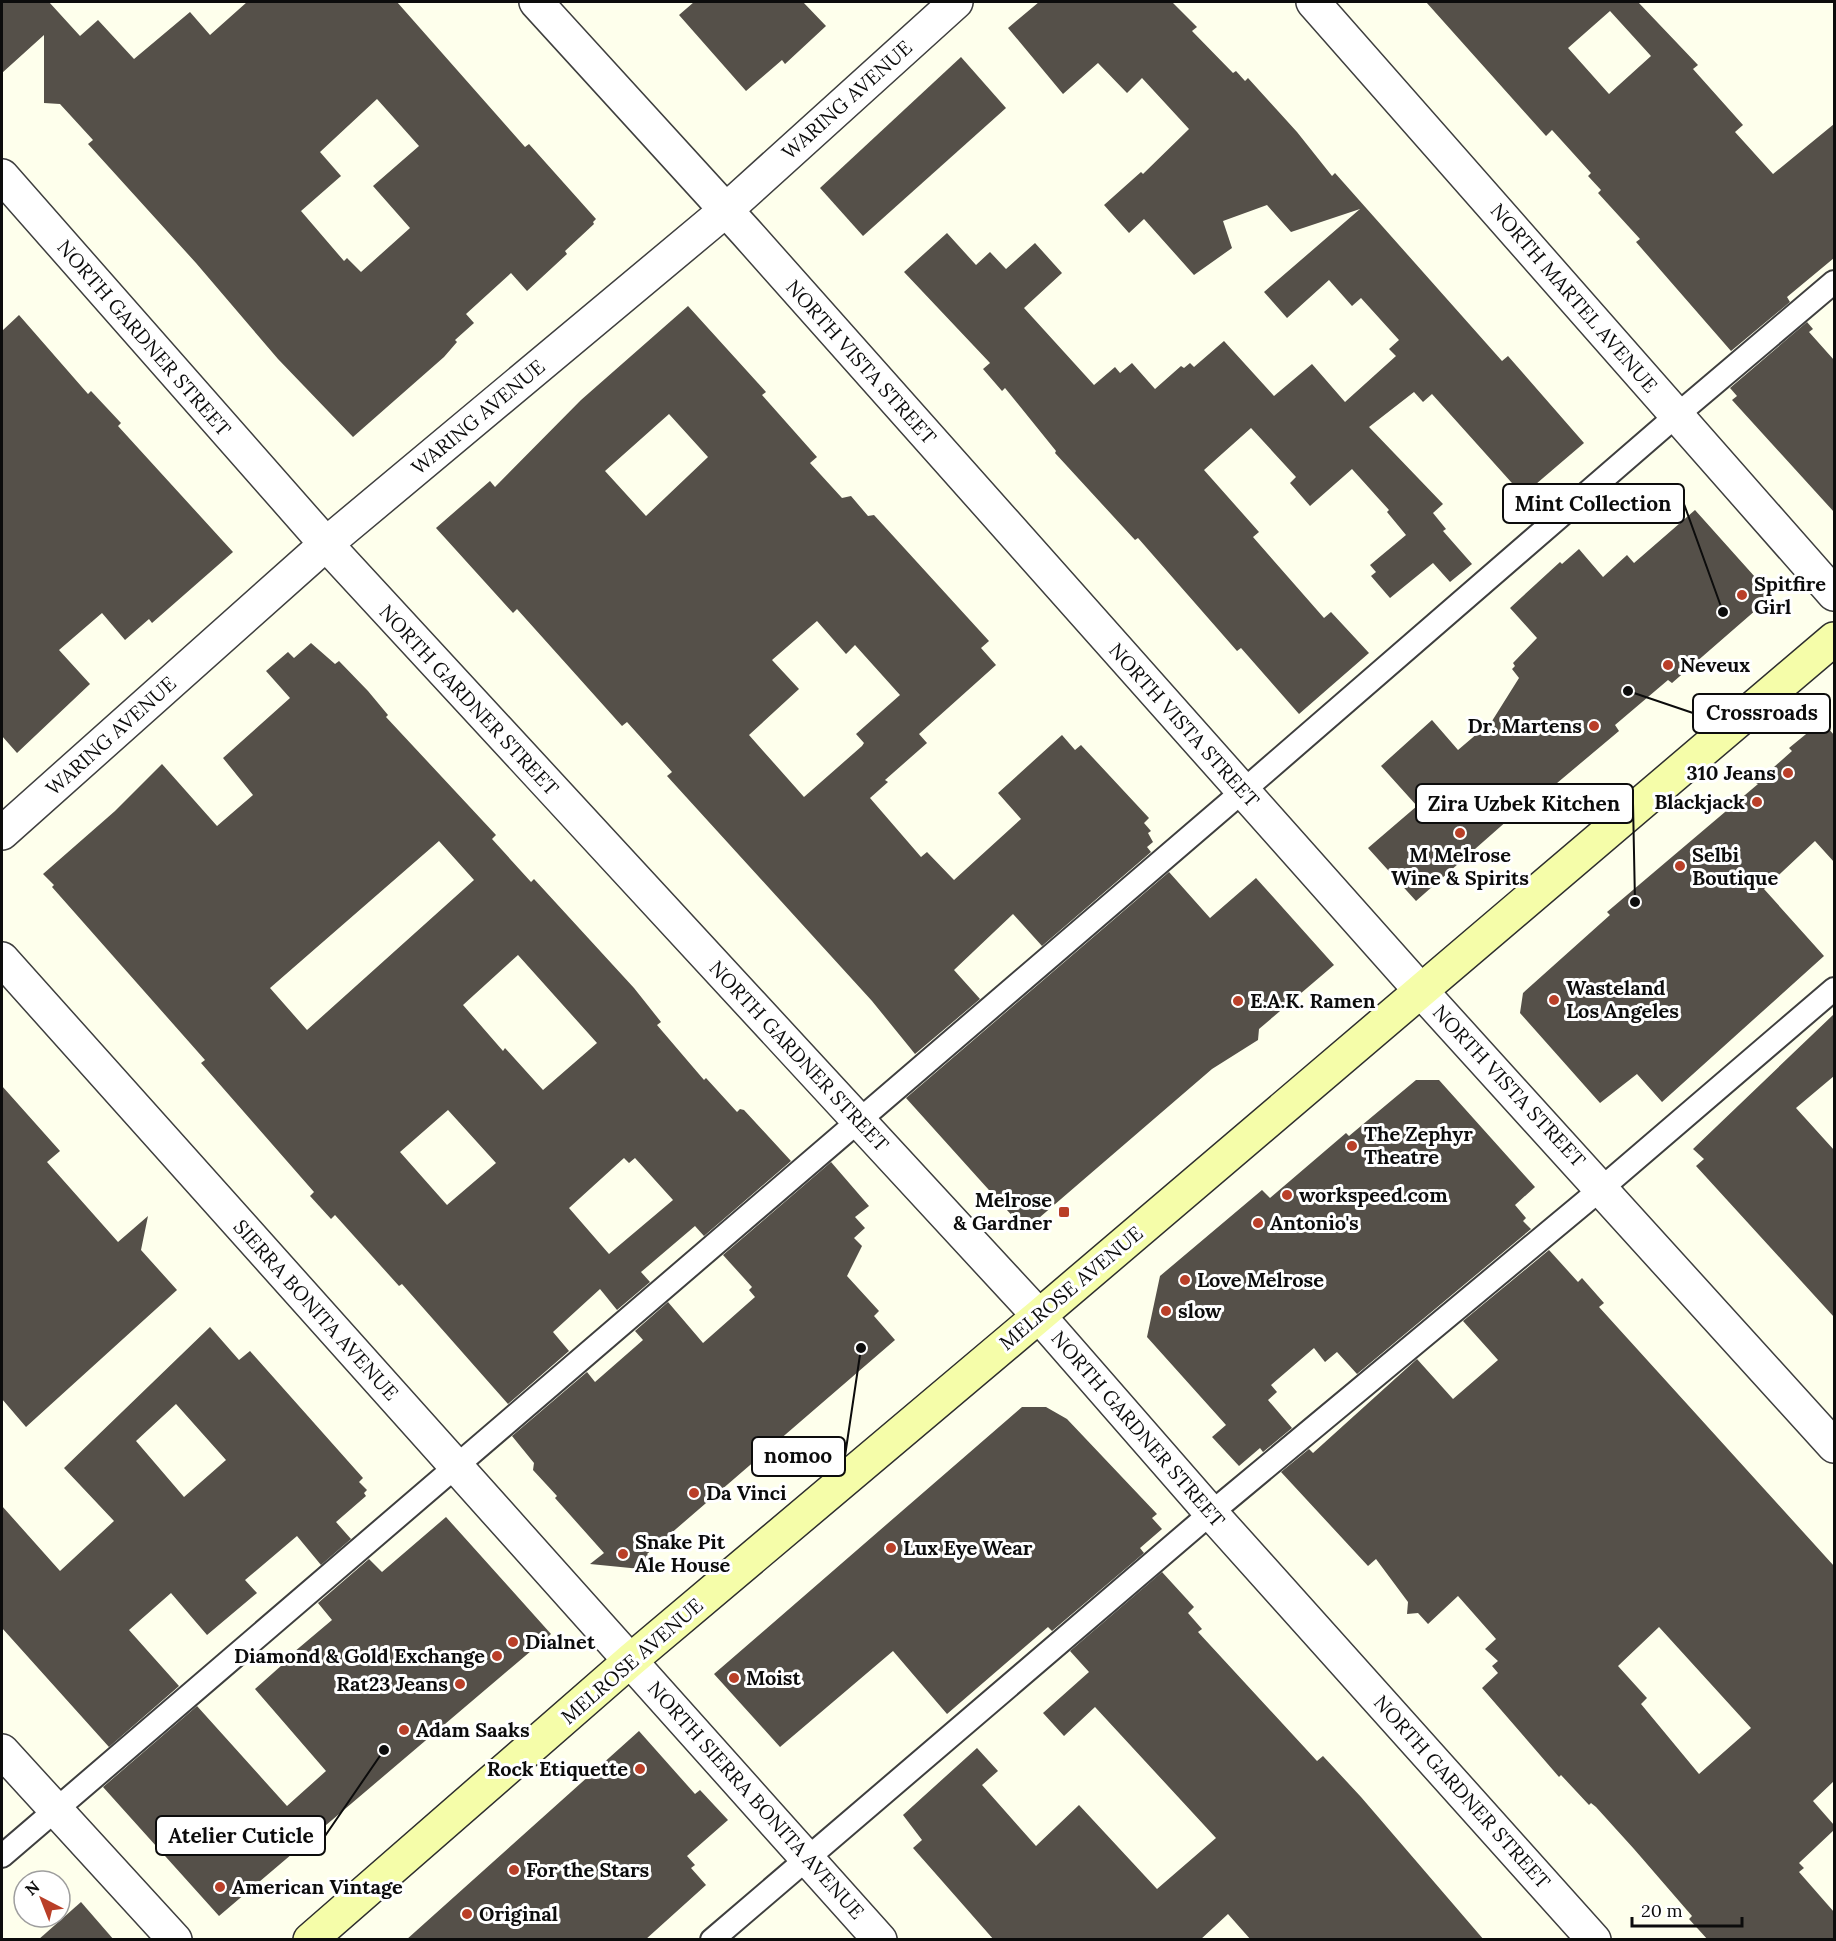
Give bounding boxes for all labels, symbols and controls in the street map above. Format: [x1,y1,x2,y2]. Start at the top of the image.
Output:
street label: WARING AVENUE [776,35,917,165]
street label: NORTH MARTEL AVENUE [1485,198,1663,397]
street label: NORTH GARDNER STREET [52,234,237,441]
street label: NORTH VISTA STREET [781,274,942,449]
street label: WARING AVENUE [406,354,549,480]
callout: Mint Collection [1503,484,1684,523]
text: Mint Collection [1515,490,1671,517]
place label: Spitfire Girl [1754,571,1826,619]
marker: Spitfire Girl [1735,588,1749,602]
street label: NORTH GARDNER STREET [374,599,565,800]
street label: NORTH VISTA STREET [1104,637,1265,812]
place label: Neveux [1680,652,1750,677]
marker: Neveux [1661,658,1675,672]
street label: WARING AVENUE [40,671,181,801]
callout: Crossroads [1693,694,1830,733]
text: Crossroads [1706,699,1818,726]
place label: Dr. Martens [1467,713,1582,738]
marker: Dr. Martens [1587,719,1601,733]
place label: 310 Jeans [1687,760,1776,785]
marker: 310 Jeans [1781,766,1795,780]
callout: Zira Uzbek Kitchen [1416,784,1633,823]
place label: Blackjack [1654,789,1745,814]
text: Zira Uzbek Kitchen [1428,790,1620,817]
marker: Blackjack [1750,795,1764,809]
marker: M Melrose Wine & Spirits [1453,826,1467,840]
place label: M Melrose Wine & Spirits [1391,842,1529,890]
place label: Selbi Boutique [1692,842,1778,890]
marker: Selbi Boutique [1673,859,1687,873]
street label: NORTH GARDNER STREET [704,955,895,1156]
place label: Wasteland Los Angeles [1566,975,1679,1023]
place label: E.A.K. Ramen [1250,988,1376,1013]
marker: Wasteland Los Angeles [1547,993,1561,1007]
marker: E.A.K. Ramen [1231,994,1245,1008]
street label: NORTH VISTA STREET [1428,999,1591,1172]
place label: The Zephyr Theatre [1364,1121,1473,1169]
marker: The Zephyr Theatre [1345,1139,1359,1153]
place label: workspeed.com [1299,1182,1448,1207]
place label: Melrose & Gardner [953,1187,1052,1235]
marker: workspeed.com [1280,1188,1294,1202]
marker: Melrose & Gardner [1057,1205,1071,1219]
place label: Antonio's [1270,1210,1359,1235]
street label: SIERRA BONITA AVENUE [229,1214,404,1405]
marker: Antonio's [1251,1216,1265,1230]
street label: MELROSE AVENUE [994,1220,1148,1355]
place label: Love Melrose [1197,1267,1324,1292]
marker: Love Melrose [1178,1273,1192,1287]
place label: slow [1178,1298,1222,1323]
marker: slow [1159,1304,1173,1318]
street label: NORTH GARDNER STREET [1046,1325,1231,1532]
callout: nomoo [752,1437,845,1476]
text: nomoo [764,1442,832,1469]
place label: Da Vinci [706,1480,787,1505]
marker: Da Vinci [687,1486,701,1500]
place label: Snake Pit Ale House [635,1529,731,1577]
place label: Lux Eye Wear [903,1535,1033,1560]
marker: Lux Eye Wear [884,1541,898,1555]
marker: Snake Pit Ale House [616,1547,630,1561]
street label: MELROSE AVENUE [556,1592,708,1729]
place label: Dialnet [525,1629,596,1654]
marker: Dialnet [506,1635,520,1649]
place label: Diamond & Gold Exchange [234,1643,485,1668]
marker: Diamond & Gold Exchange [490,1649,504,1663]
place label: Moist [746,1665,802,1690]
place label: Rat23 Jeans [336,1671,448,1696]
marker: Moist [727,1671,741,1685]
street label: NORTH SIERRA BONITA AVENUE [643,1676,870,1924]
marker: Rat23 Jeans [453,1677,467,1691]
street label: NORTH GARDNER STREET [1369,1690,1556,1894]
place label: Adam Saaks [416,1717,530,1742]
marker: Adam Saaks [397,1723,411,1737]
place label: Rock Etiquette [487,1756,628,1781]
marker: Rock Etiquette [633,1762,647,1776]
callout: Atelier Cuticle [156,1816,325,1855]
text: Atelier Cuticle [168,1822,314,1849]
place label: For the Stars [526,1857,650,1882]
marker: For the Stars [507,1863,521,1877]
north arrow [12,1869,72,1929]
place label: American Vintage [232,1874,403,1899]
text: N [21,1876,43,1899]
marker: American Vintage [213,1880,227,1894]
scale bar [1632,1890,1742,1928]
text: 20 m [1641,1899,1683,1922]
place label: Original [479,1901,558,1926]
marker: Original [460,1907,474,1921]

